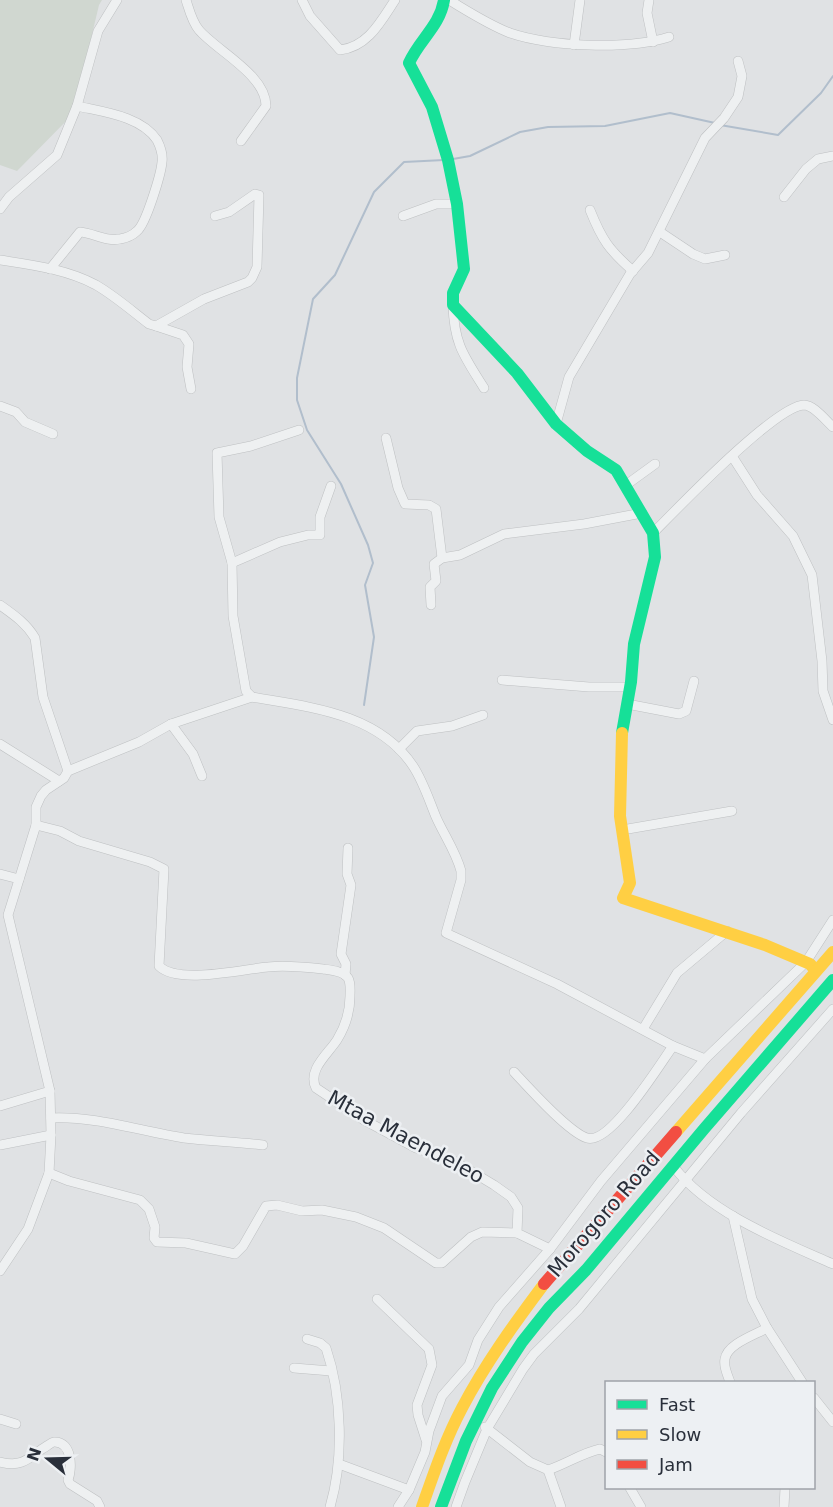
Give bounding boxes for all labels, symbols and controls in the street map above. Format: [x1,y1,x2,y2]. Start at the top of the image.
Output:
street label: Mtaa Maendeleo [324,1086,488,1188]
street label: Morogoro Road [543,1146,665,1282]
legend [605,1381,815,1489]
text: Fast [659,1394,695,1415]
text: Slow [659,1424,701,1445]
north arrow [18,1429,78,1489]
text: N [23,1445,45,1464]
text: Jam [658,1454,693,1475]

